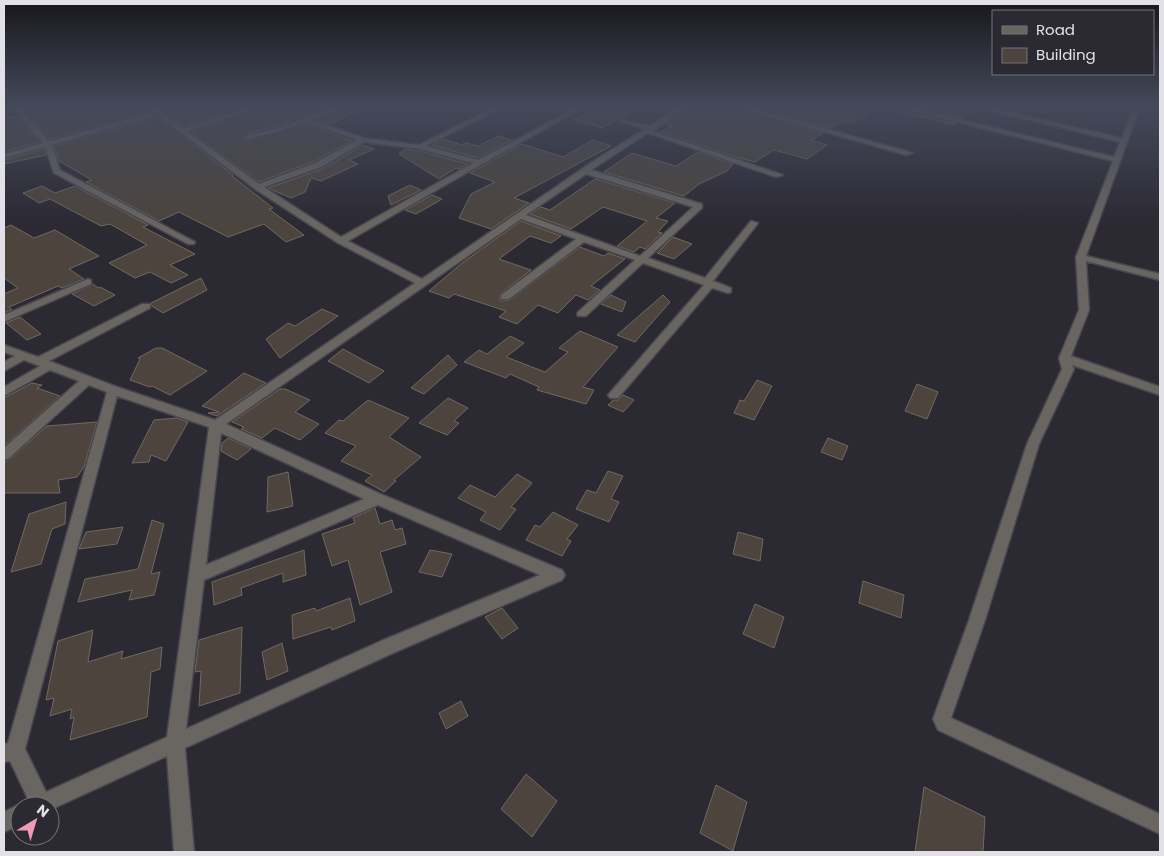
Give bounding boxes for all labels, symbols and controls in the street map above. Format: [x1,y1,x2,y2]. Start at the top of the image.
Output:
legend [992,10,1154,75]
text: Road [1036,19,1075,40]
text: Building [1036,44,1096,65]
north arrow [10,796,60,846]
text: N [33,800,53,822]

